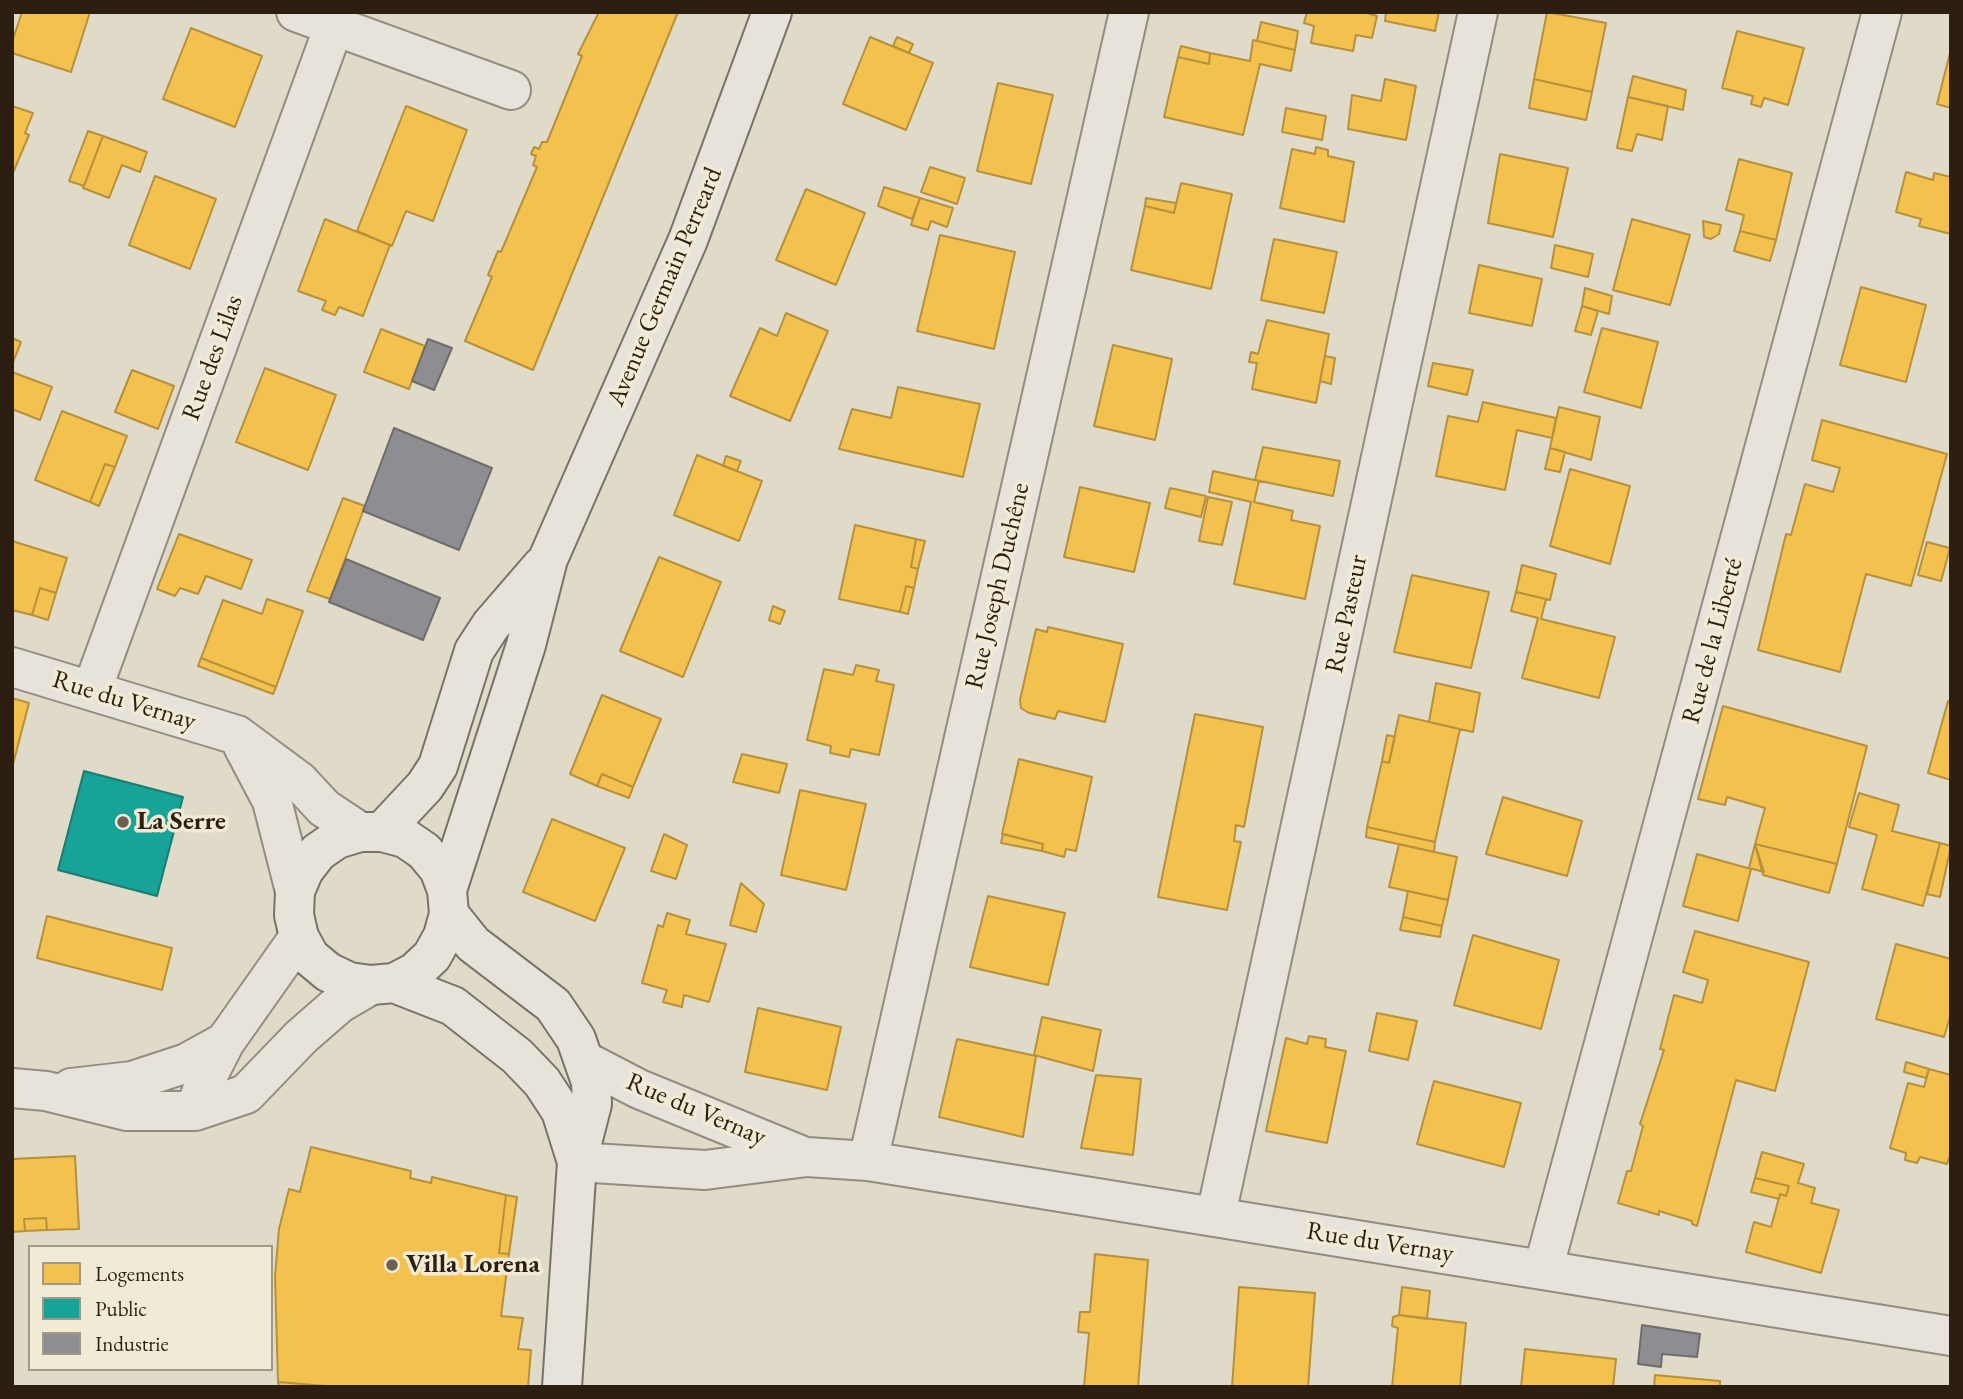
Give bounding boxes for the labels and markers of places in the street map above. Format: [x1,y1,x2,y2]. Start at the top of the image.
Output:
place label: La Serre [137,806,226,838]
marker: La Serre [115,814,131,830]
place label: Villa Lorena [406,1249,540,1281]
marker: Villa Lorena [384,1257,400,1273]

